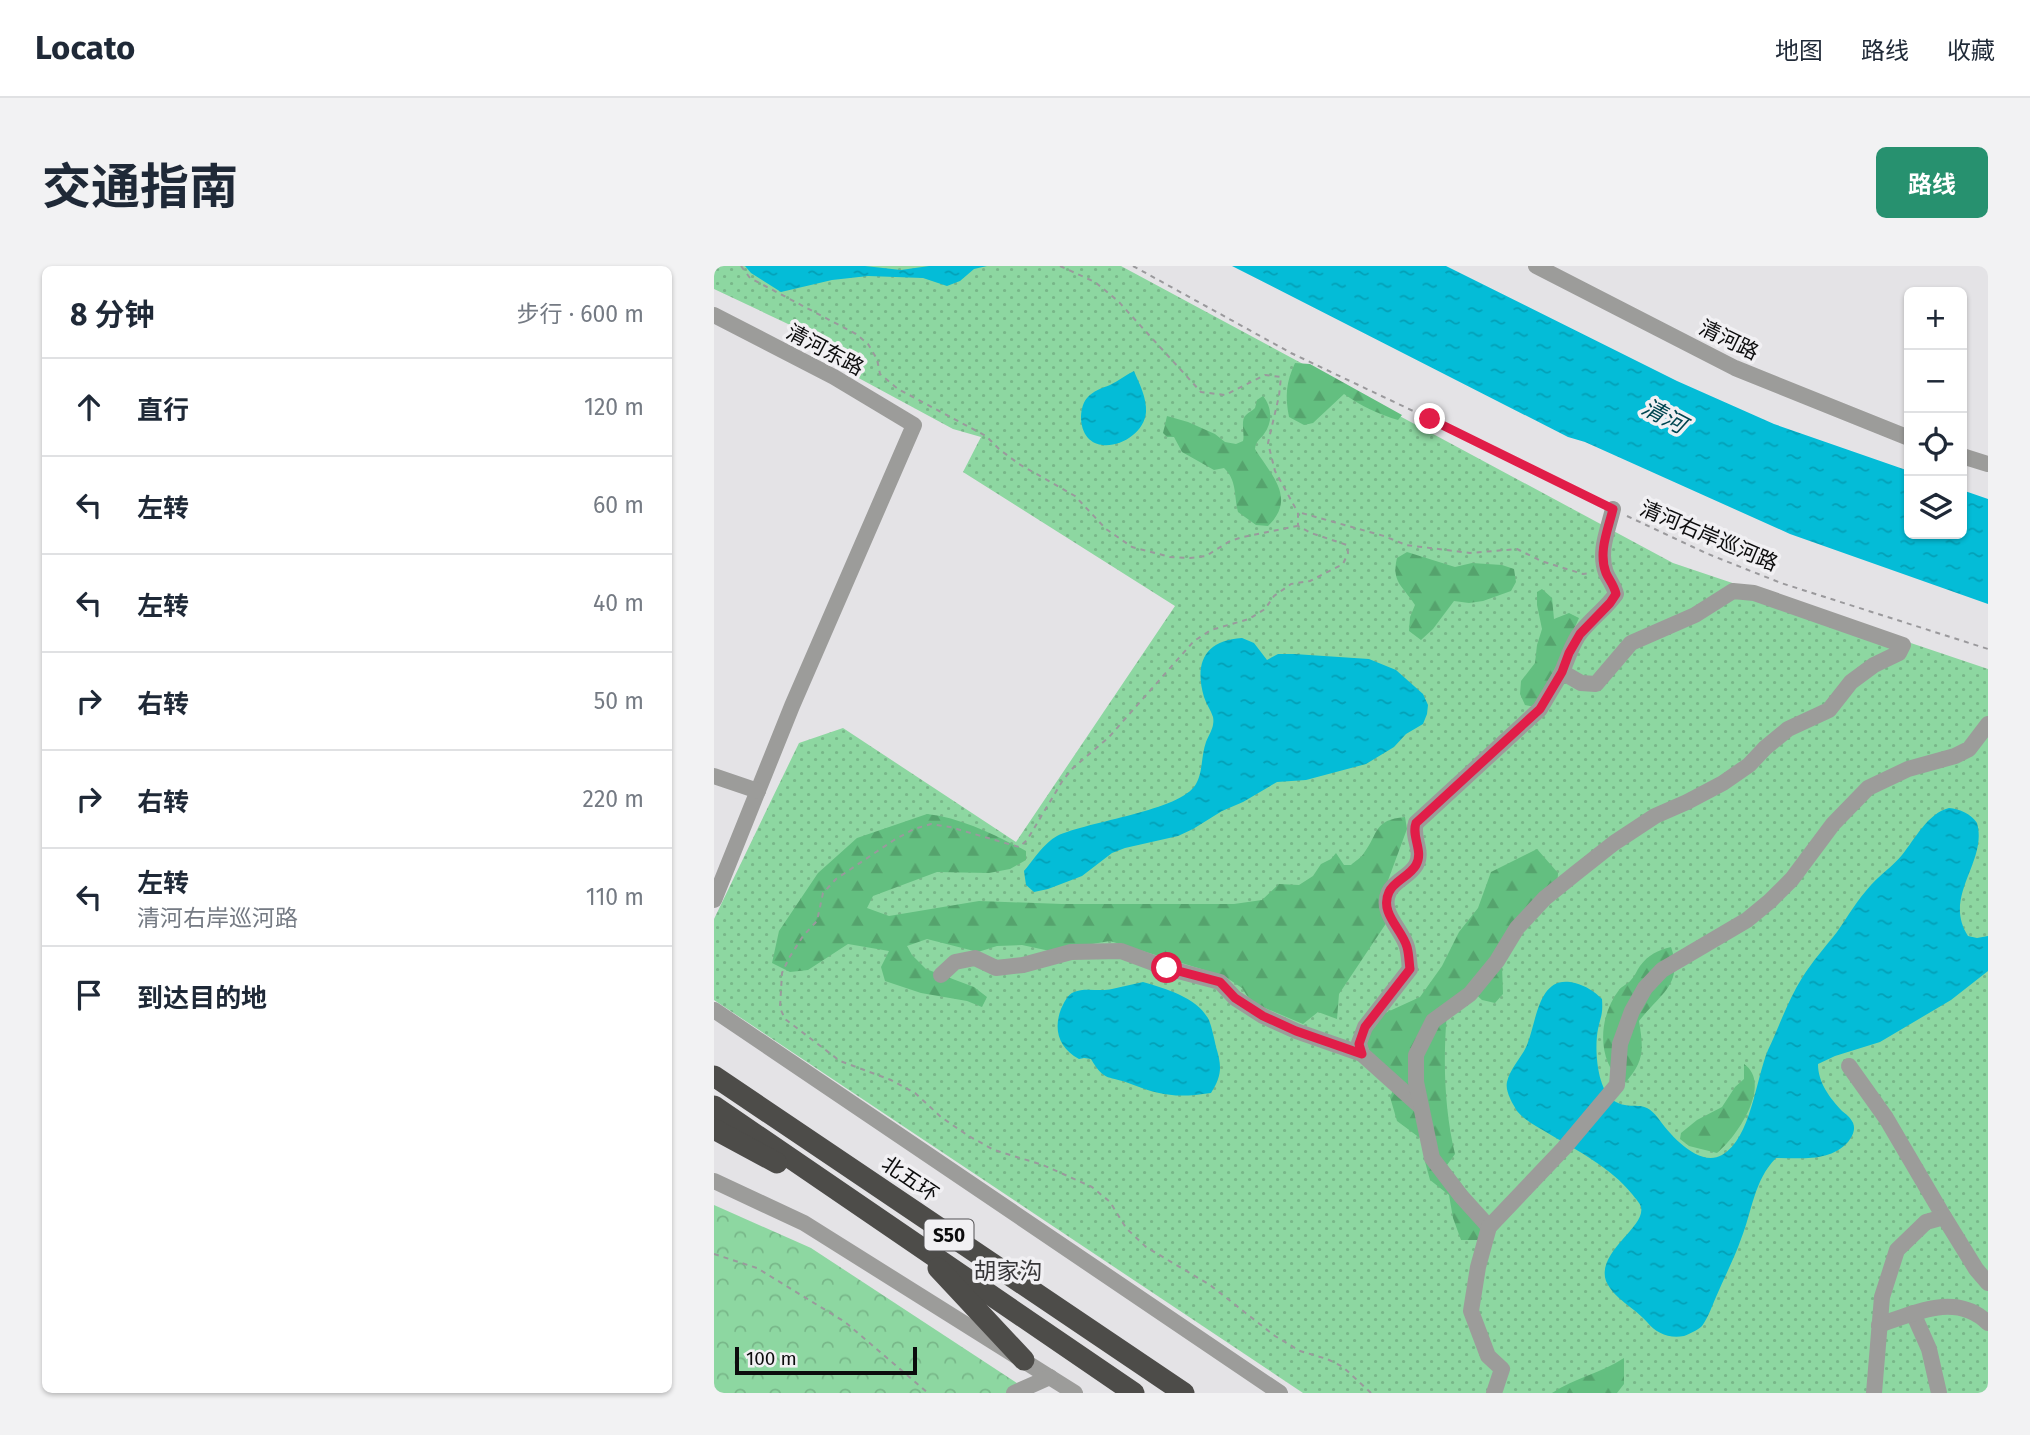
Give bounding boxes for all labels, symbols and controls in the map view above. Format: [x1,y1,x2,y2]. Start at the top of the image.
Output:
text: Locato [35,28,135,68]
text: 地图 [1775,37,1823,65]
text: 路线 [1861,37,1909,65]
text: 收藏 [1947,37,1995,65]
button: 路线 [1876,147,1988,218]
text: 交通指南 [42,158,238,217]
map controls [1904,287,1967,539]
button: + [1904,287,1967,350]
text: 8 分钟 [70,297,155,333]
text: 步行 · 600 m [517,300,644,328]
street label: 清河路 [1695,315,1763,365]
street label: 清河东路 [782,319,868,381]
button: − [1904,350,1967,413]
icon: ahead [70,388,108,426]
text: 120 m [584,393,644,421]
water label: 清河 [1637,393,1694,441]
text: 直行 [137,395,189,426]
route end [1414,403,1445,434]
button: locate [1904,413,1967,476]
button: layers [1904,476,1967,539]
icon: left [70,486,108,524]
text: 60 m [593,491,644,519]
text: 左转 [137,493,189,524]
street label: 清河右岸巡河路 [1636,495,1782,577]
icon: left [70,584,108,622]
text: 40 m [593,589,644,617]
text: 左转 [137,591,189,622]
icon: right [70,682,108,720]
text: 50 m [594,687,644,715]
text: 右转 [137,689,189,720]
icon: right [70,780,108,818]
text: 220 m [583,785,644,813]
text: 右转 [137,787,189,818]
text: 左转 [137,868,189,899]
icon: left [70,878,108,916]
text: 110 m [586,883,644,911]
text: 清河右岸巡河路 [137,904,298,932]
route start [1151,952,1182,983]
icon: arrive [70,976,108,1014]
text: 到达目的地 [137,983,267,1014]
street label: 北五环 [877,1151,943,1207]
road number: S50 [924,1219,974,1250]
district label: 胡家沟 [974,1257,1043,1285]
scale bar [735,1344,917,1376]
text: 100 m [746,1347,797,1370]

